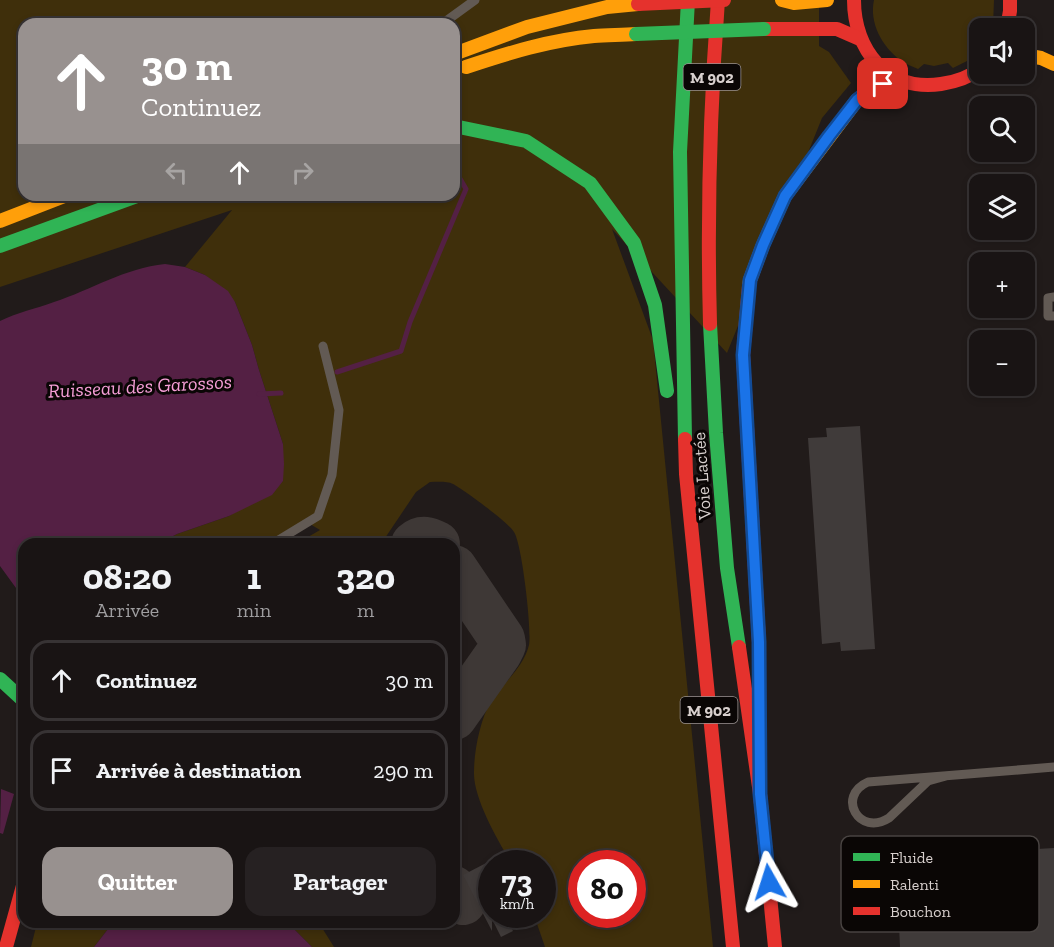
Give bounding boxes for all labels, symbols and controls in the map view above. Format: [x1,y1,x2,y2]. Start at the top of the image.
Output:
map controls [969,18,1035,396]
button: sound [969,18,1035,84]
text: 30 m [141,40,232,91]
icon: ahead [42,42,120,120]
pin [857,58,908,109]
road number: M 902 [684,64,740,90]
icon: arrive [866,67,899,100]
text: Continuez [141,91,261,123]
button: search [969,96,1035,162]
icon: left [160,156,193,189]
icon: ahead [223,156,256,189]
icon: right [286,156,319,189]
button: layers [969,174,1035,240]
button: + [969,252,1035,318]
button: − [969,330,1035,396]
water label: Ruisseau des Garossos [47,369,233,403]
street label: Voie Lactée [688,431,716,522]
text: 08:20 [83,555,172,598]
text: 1 [247,555,261,598]
text: 320 [336,555,395,598]
text: Arrivée [96,598,159,622]
text: min [237,598,271,622]
text: m [357,598,374,622]
icon: ahead [45,664,78,697]
text: Continuez [96,667,197,694]
text: 30 m [386,667,433,694]
road number: M 902 [680,697,738,723]
icon: arrive [45,754,78,787]
text: Arrivée à destination [96,757,301,784]
text: 290 m [373,757,433,784]
legend [841,836,1039,932]
button: Quitter [42,847,233,916]
button: Partager [245,847,436,916]
text: Fluide [890,848,933,867]
speed limit sign: 80 [568,850,646,928]
position arrow [737,850,801,914]
text: 73 [502,864,532,900]
text: Ralenti [890,875,939,894]
text: km/h [500,895,534,913]
text: Bouchon [890,902,951,921]

